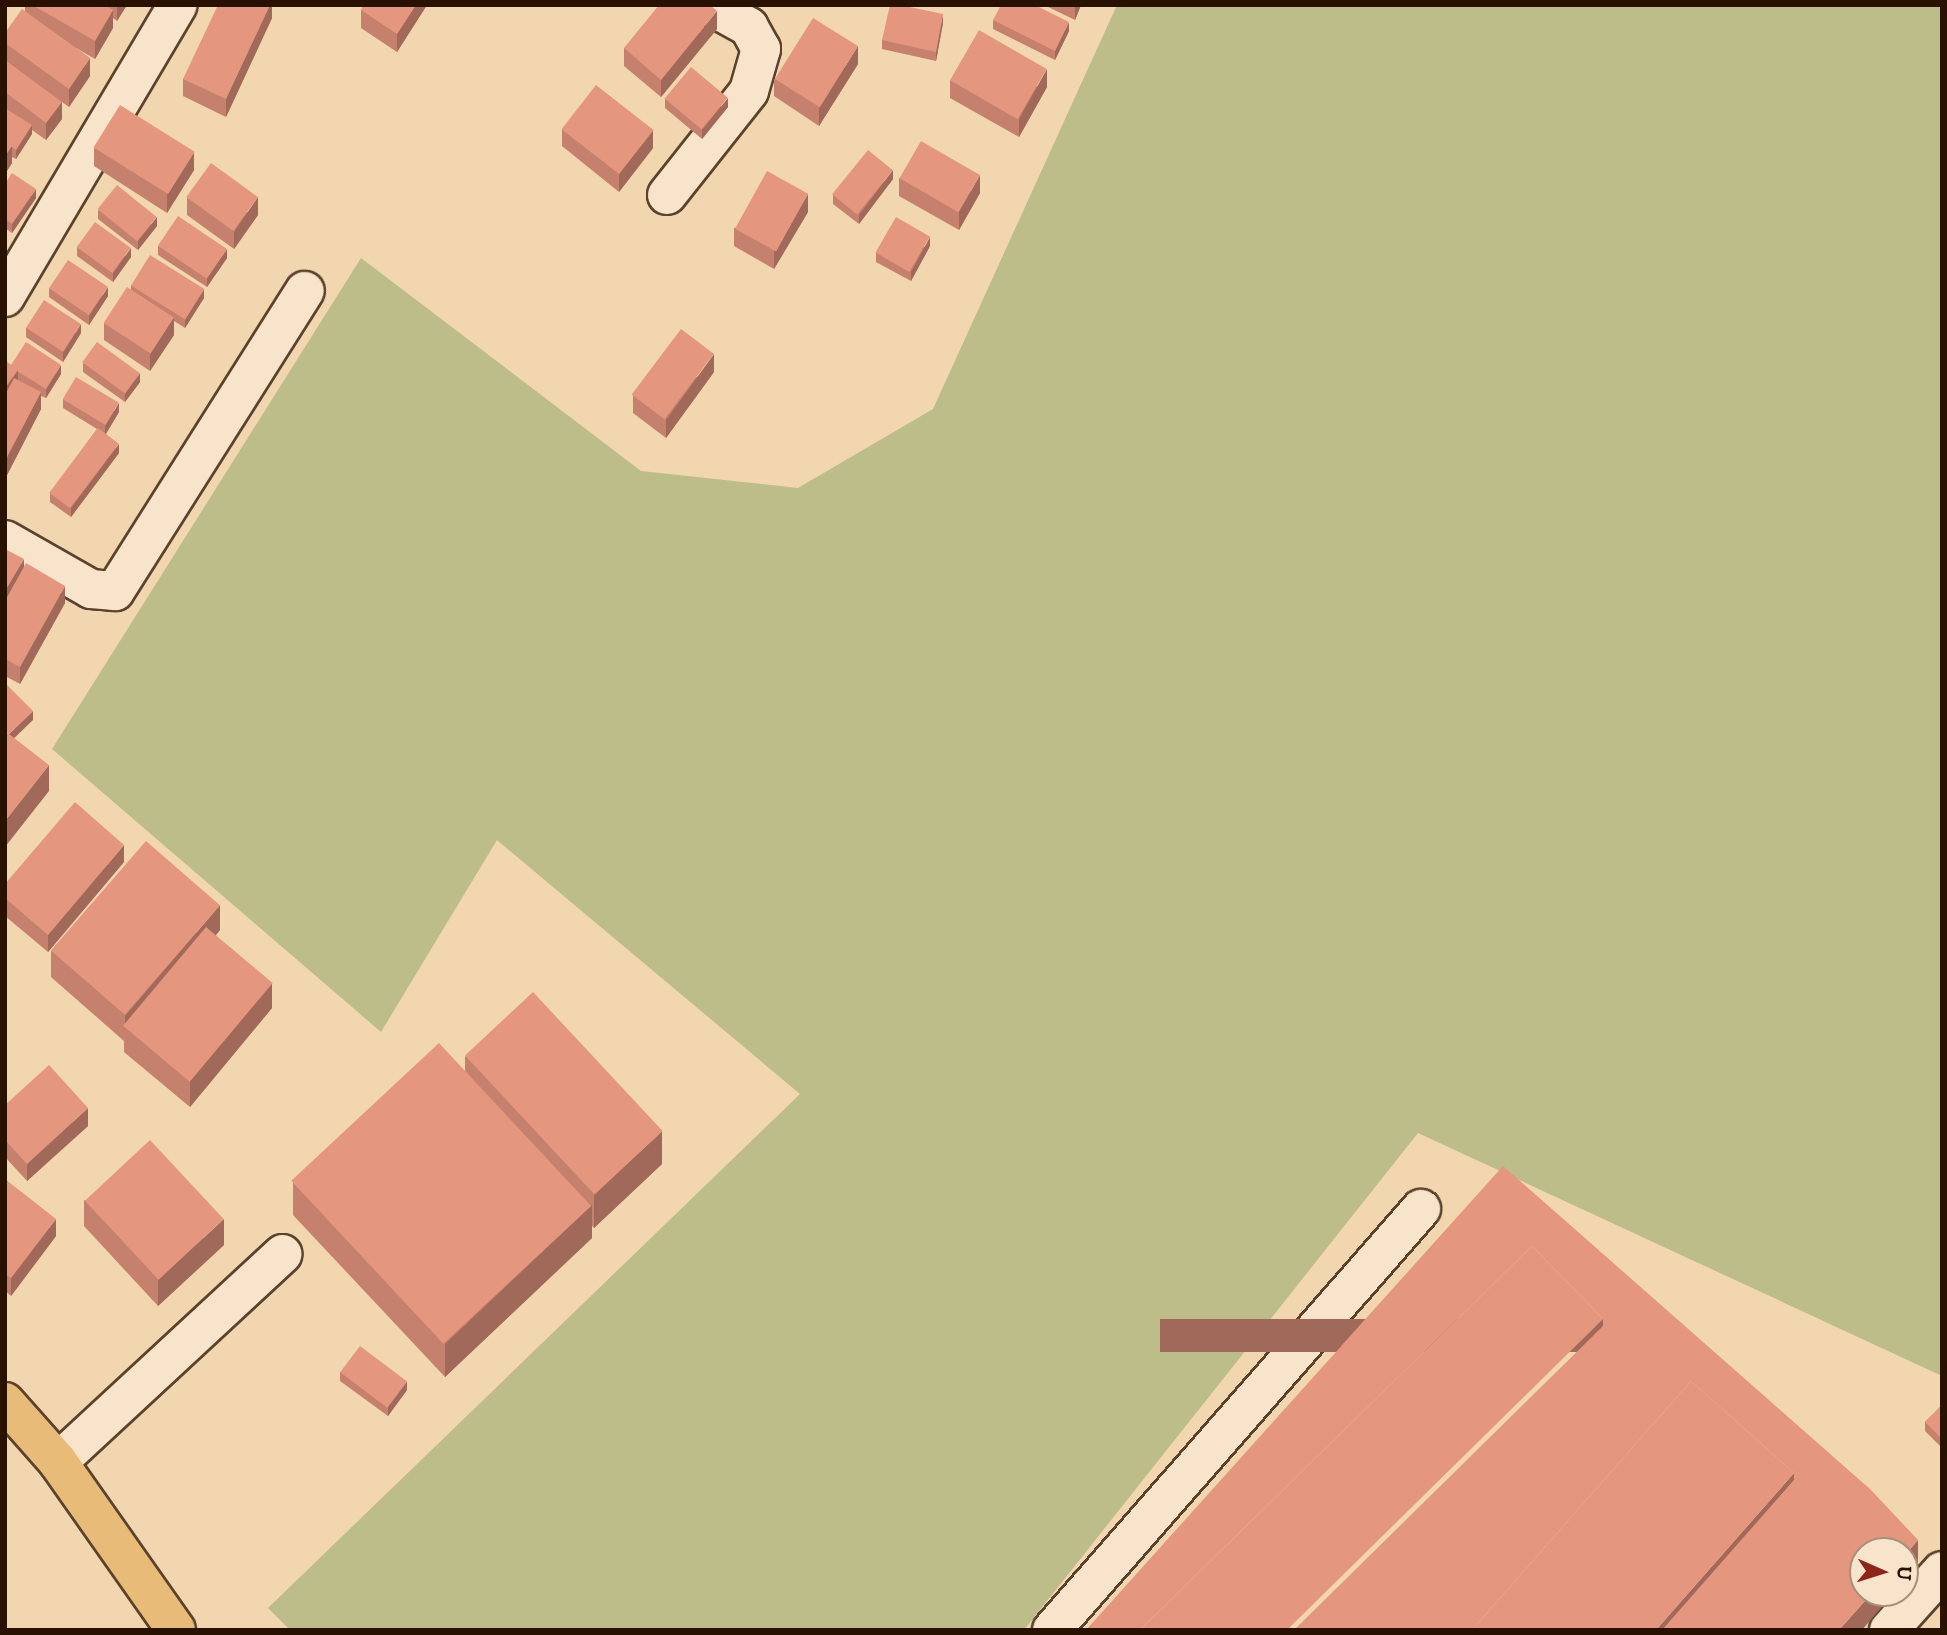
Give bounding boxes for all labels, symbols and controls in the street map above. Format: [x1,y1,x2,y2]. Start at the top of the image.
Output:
north arrow [1849,1537,1919,1607]
text: U [1892,1565,1915,1581]

